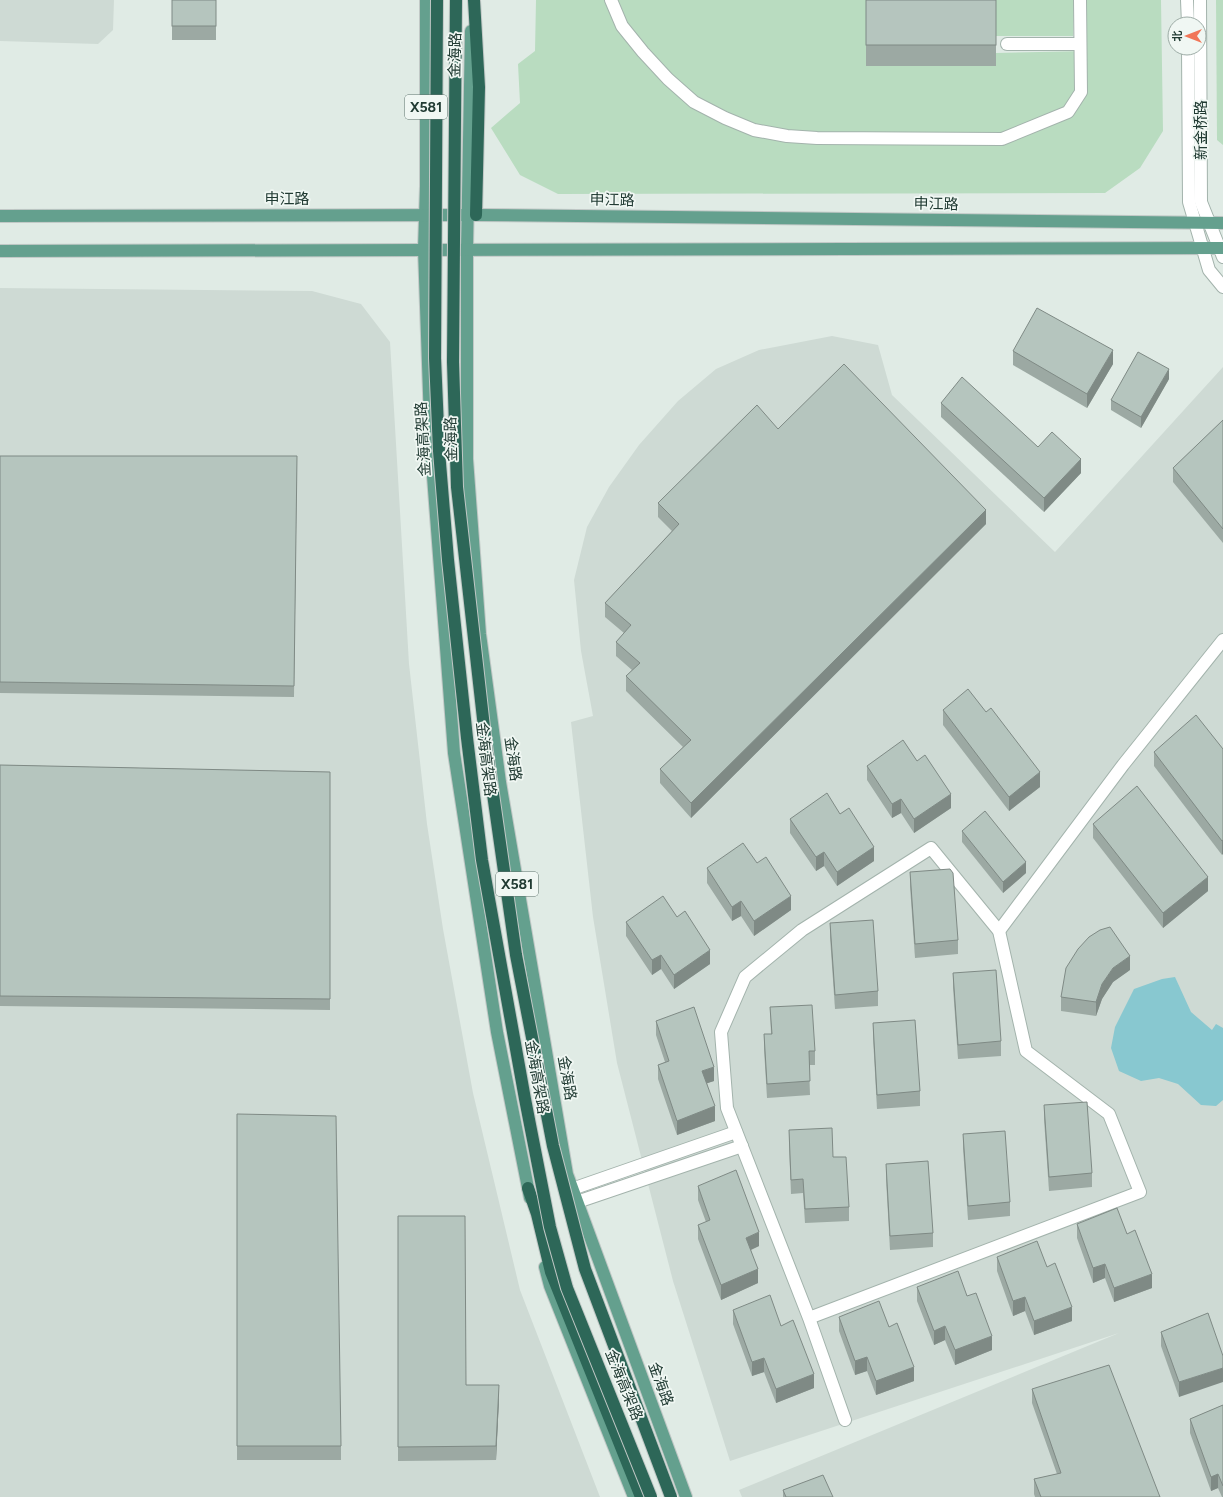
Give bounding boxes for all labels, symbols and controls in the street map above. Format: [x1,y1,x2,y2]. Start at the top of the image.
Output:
north arrow [1167,16,1207,56]
text: 北 [1171,31,1184,42]
street label: 金海路 [446,32,464,78]
road number: X581 [405,95,447,119]
street label: 新金桥路 [1192,100,1210,160]
street label: 申江路 [264,190,310,208]
street label: 申江路 [589,191,635,209]
street label: 申江路 [913,195,959,213]
street label: 金海高架路 [412,401,434,477]
street label: 金海路 [442,416,460,462]
street label: 金海高架路 [472,721,500,797]
street label: 金海路 [501,735,525,783]
road number: X581 [496,872,538,896]
street label: 金海高架路 [522,1038,552,1116]
street label: 金海路 [554,1054,580,1102]
street label: 金海高架路 [602,1347,646,1423]
street label: 金海路 [645,1360,677,1408]

